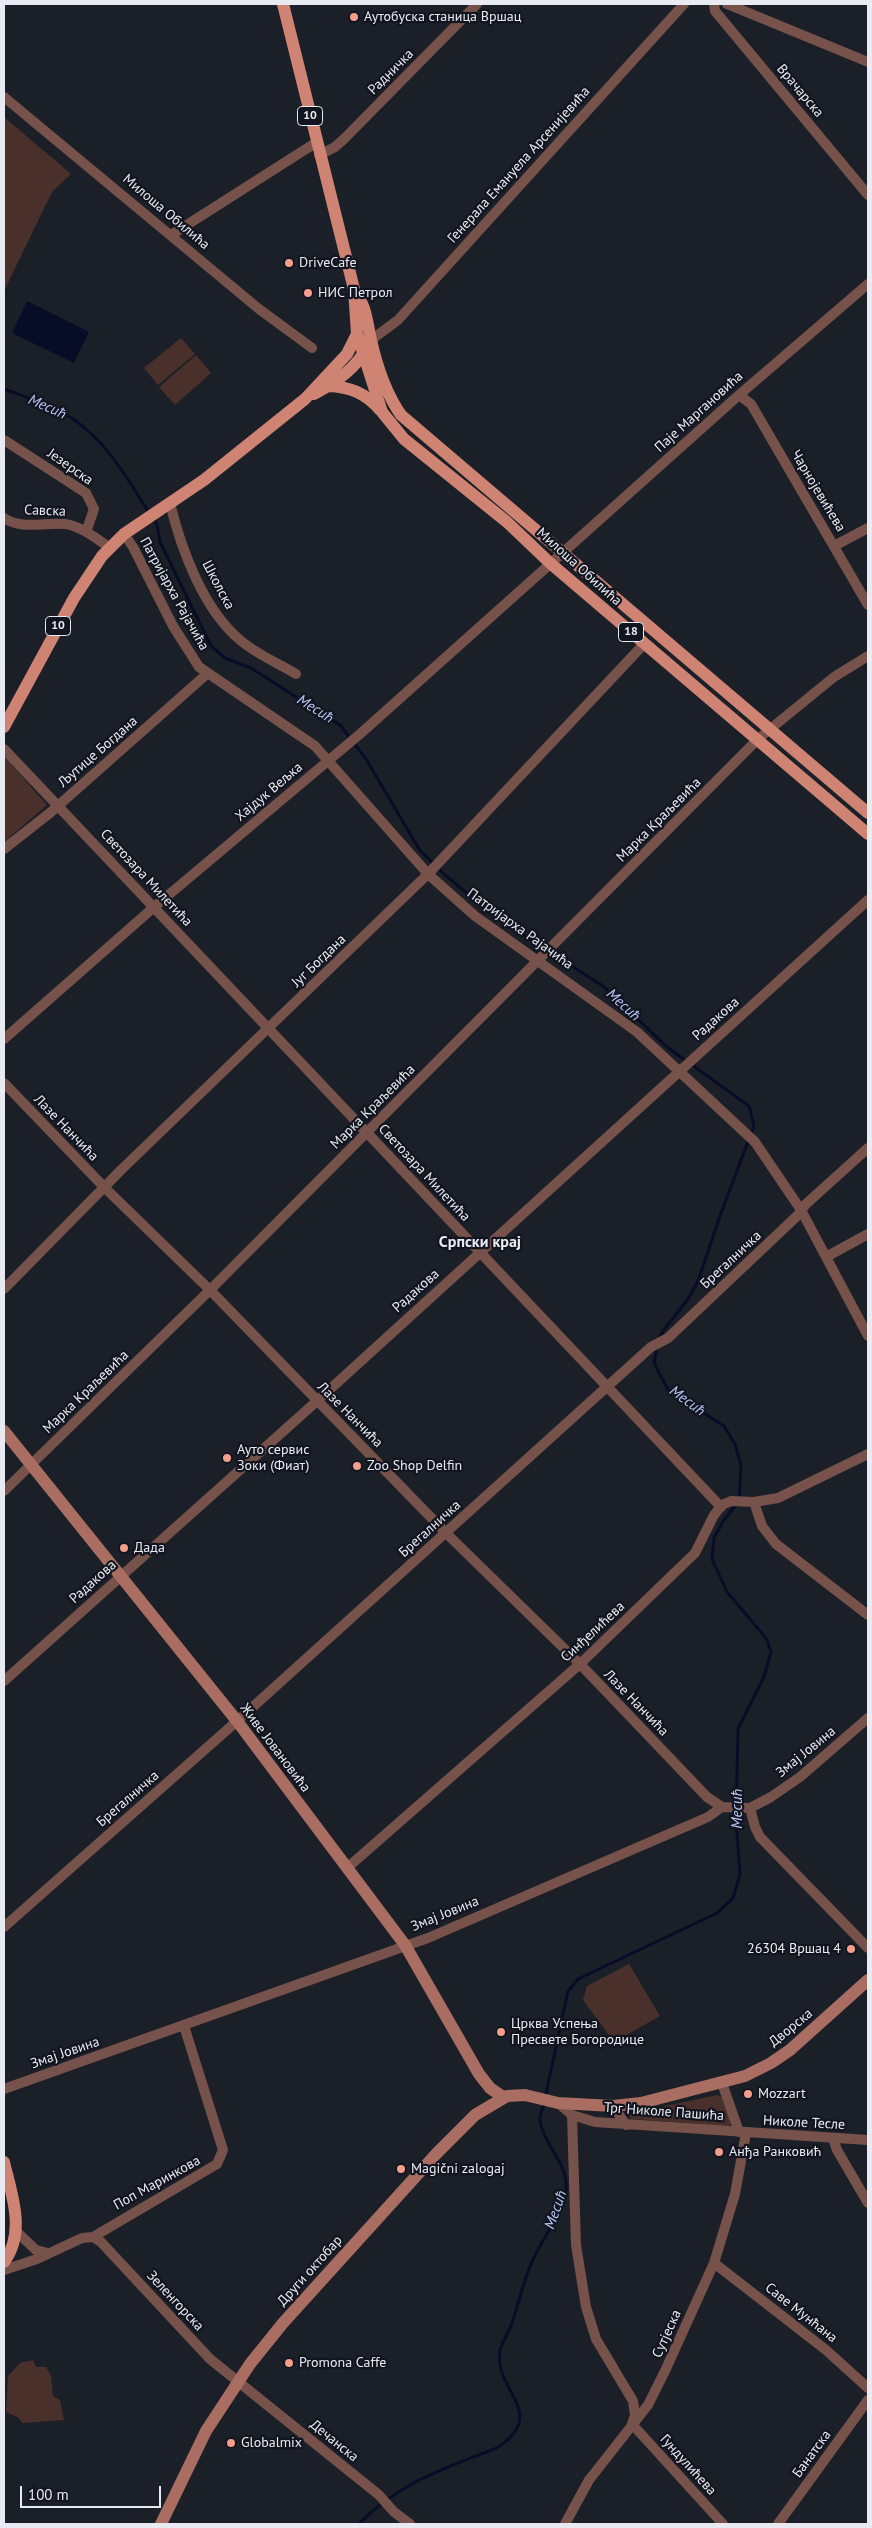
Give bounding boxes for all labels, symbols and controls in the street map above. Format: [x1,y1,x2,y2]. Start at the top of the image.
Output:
place label: Аутобуска станица Вршац [364,9,521,25]
marker: Аутобуска станица Вршац [348,11,360,23]
street label: Радничка [365,46,417,98]
street label: Врачарска [773,61,827,121]
street label: Генерала Емануела Арсенијевића [444,83,594,247]
road number: 10 [298,106,322,125]
street label: Милоша Обилића [119,171,213,253]
place label: DriveCafe [299,255,356,271]
marker: DriveCafe [283,257,295,269]
place label: НИС Петрол [318,285,393,301]
marker: НИС Петрол [302,287,314,299]
street label: Паје Маргановића [651,368,747,456]
water label: Месић [25,391,69,423]
street label: Језерска [44,445,96,489]
street label: Чарнојевићева [787,447,849,535]
street label: Савска [24,502,66,520]
street label: Милоша Обилића [533,525,625,609]
street label: Патријарха Рајачића [136,534,212,654]
street label: Школска [198,558,238,612]
road number: 10 [46,616,70,636]
road number: 18 [618,622,644,642]
water label: Месић [293,691,337,727]
street label: Љутице Богдана [55,713,141,791]
street label: Хајдук Вељка [232,759,306,825]
street label: Марка Краљевића [613,774,705,866]
street label: Светозара Милетића [97,826,195,930]
street label: Патријарха Рајачића [464,885,576,973]
street label: Југ Богдана [288,931,350,991]
water label: Месић [602,985,644,1025]
street label: Радакова [689,994,743,1044]
street label: Марка Краљевића [327,1061,419,1153]
street label: Лазе Нанчића [30,1091,102,1165]
street label: Светозара Милетића [375,1121,473,1225]
street label: Брегалничка [697,1228,765,1292]
district label: Српски крај [439,1232,521,1252]
street label: Радакова [389,1266,443,1316]
street label: Марка Краљевића [40,1347,132,1437]
street label: Лазе Нанчића [314,1379,386,1451]
water label: Месић [666,1382,708,1420]
place label: Ауто сервис Зоки (Фиат) [237,1442,309,1474]
marker: Ауто сервис Зоки (Фиат) [221,1452,233,1464]
place label: Zoo Shop Delfin [367,1458,462,1474]
marker: Zoo Shop Delfin [351,1460,363,1472]
street label: Брегалничка [396,1497,464,1561]
place label: Дада [134,1540,165,1556]
marker: Дада [118,1542,130,1554]
street label: Радакова [66,1557,120,1607]
street label: Синђелићева [558,1598,628,1666]
street label: Лазе Нанчића [600,1666,672,1740]
street label: Живе Јовановића [236,1700,314,1796]
street label: Змај Јовина [773,1723,839,1781]
street label: Брегалничка [93,1767,163,1831]
water label: Месић [729,1789,747,1829]
street label: Змај Јовина [409,1893,481,1935]
place label: 26304 Вршац 4 [747,1941,841,1957]
marker: 26304 Вршац 4 [845,1943,857,1955]
street label: Дворска [766,2005,816,2051]
place label: Црква Успења Пресвете Богородице [511,2016,644,2048]
marker: Црква Успења Пресвете Богородице [495,2026,507,2038]
street label: Змај Јовина [28,2033,102,2073]
place label: Mozzart [758,2086,806,2102]
marker: Mozzart [742,2088,754,2100]
street label: Трг Николе Пашића [603,2099,725,2125]
street label: Николе Тесле [762,2112,846,2134]
place label: Анђа Ранковић [729,2144,821,2160]
marker: Анђа Ранковић [713,2146,725,2158]
street label: Поп Маринкова [111,2152,203,2214]
place label: Magični zalogaj [411,2161,505,2177]
marker: Magični zalogaj [395,2163,407,2175]
water label: Месић [541,2188,571,2232]
street label: Други октобар [274,2232,346,2310]
street label: Зеленгорска [143,2267,207,2335]
street label: Саве Мунћана [762,2280,840,2346]
street label: Сутјеска [649,2307,685,2361]
place label: Promona Caffe [299,2355,386,2371]
marker: Promona Caffe [283,2357,295,2369]
street label: Дечанска [306,2416,362,2466]
street label: Банатска [789,2427,835,2481]
street label: Гундулићева [656,2431,720,2499]
place label: Globalmix [241,2435,302,2451]
marker: Globalmix [225,2437,237,2449]
scale bar [22,2476,164,2508]
text: 100 m [28,2485,69,2504]

